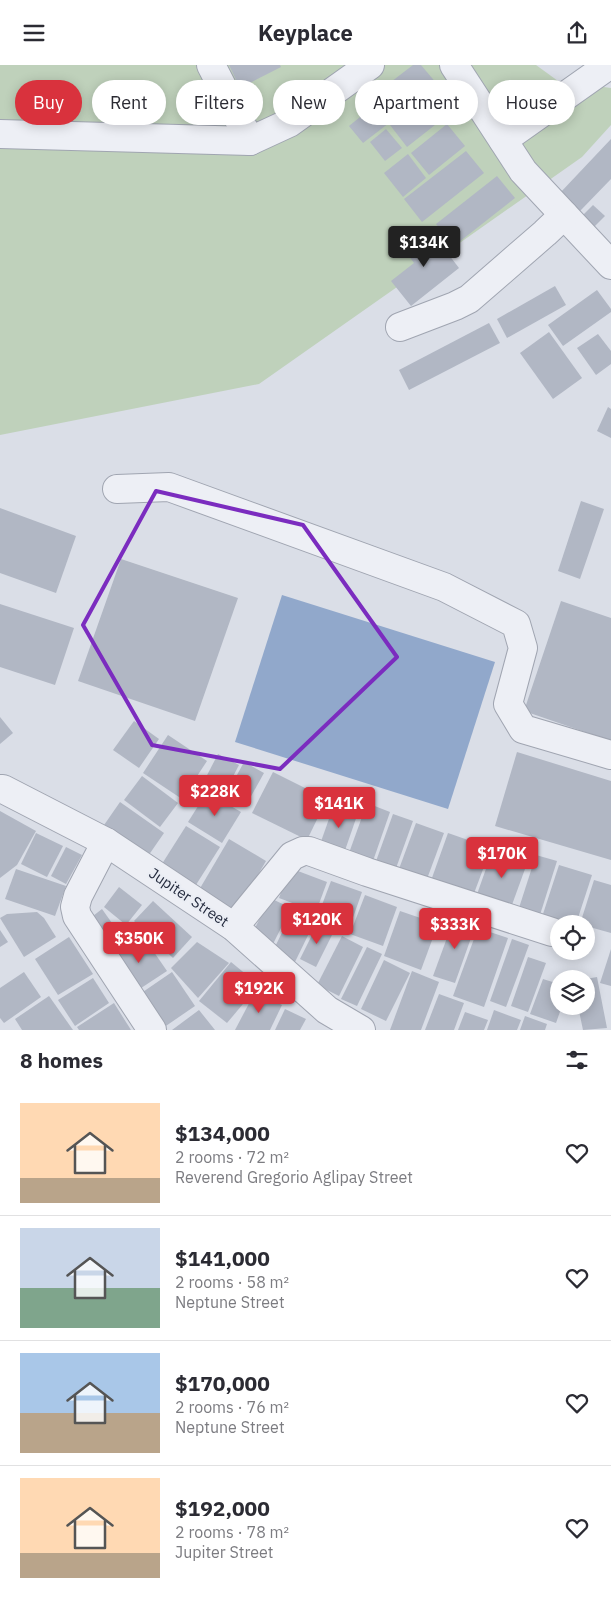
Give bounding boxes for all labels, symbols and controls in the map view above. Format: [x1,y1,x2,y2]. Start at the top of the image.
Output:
text: Keyplace [258,18,353,47]
icon: menu [20,19,48,47]
icon: share [563,19,591,47]
chip: Buy [15,80,82,125]
chip: Rent [92,80,166,125]
chip: Filters [176,80,263,125]
chip: New [273,80,345,125]
chip: Apartment [355,80,478,125]
chip: House [488,80,575,125]
pin: $134K [389,225,459,268]
text: $134K [399,232,449,252]
pin: $228K [180,775,250,817]
text: $228K [190,781,240,801]
pin: $141K [304,787,374,829]
text: $141K [314,793,364,813]
pin: $170K [467,837,537,879]
text: $170K [477,843,527,863]
street label: Jupiter Street [145,863,233,931]
pin: $120K [282,903,352,945]
pin: $333K [420,907,490,950]
text: $120K [292,909,342,929]
text: $333K [430,914,480,934]
map controls [550,915,595,1015]
button: locate [550,915,595,960]
pin: $350K [104,921,174,964]
text: $350K [114,928,164,948]
button: layers [550,970,595,1015]
pin: $192K [224,971,294,1014]
text: $192K [234,978,284,998]
text: 8 homes [20,1046,103,1074]
icon: filters [563,1046,591,1074]
text: $134,000 [175,1119,270,1147]
icon: home [60,1123,120,1183]
icon: heart [563,1139,591,1167]
text: 2 rooms · 72 m² [175,1147,289,1167]
text: Reverend Gregorio Aglipay Street [175,1167,413,1187]
text: $141,000 [175,1244,270,1272]
icon: home [60,1248,120,1308]
icon: heart [563,1264,591,1292]
text: 2 rooms · 58 m² [175,1272,289,1292]
text: Neptune Street [175,1292,285,1312]
text: $170,000 [175,1369,270,1397]
icon: home [60,1373,120,1433]
icon: heart [563,1389,591,1417]
text: 2 rooms · 76 m² [175,1397,289,1417]
text: Neptune Street [175,1417,285,1437]
text: $192,000 [175,1494,270,1522]
icon: home [60,1498,120,1558]
icon: heart [563,1514,591,1542]
text: 2 rooms · 78 m² [175,1522,289,1542]
text: Jupiter Street [175,1542,273,1562]

